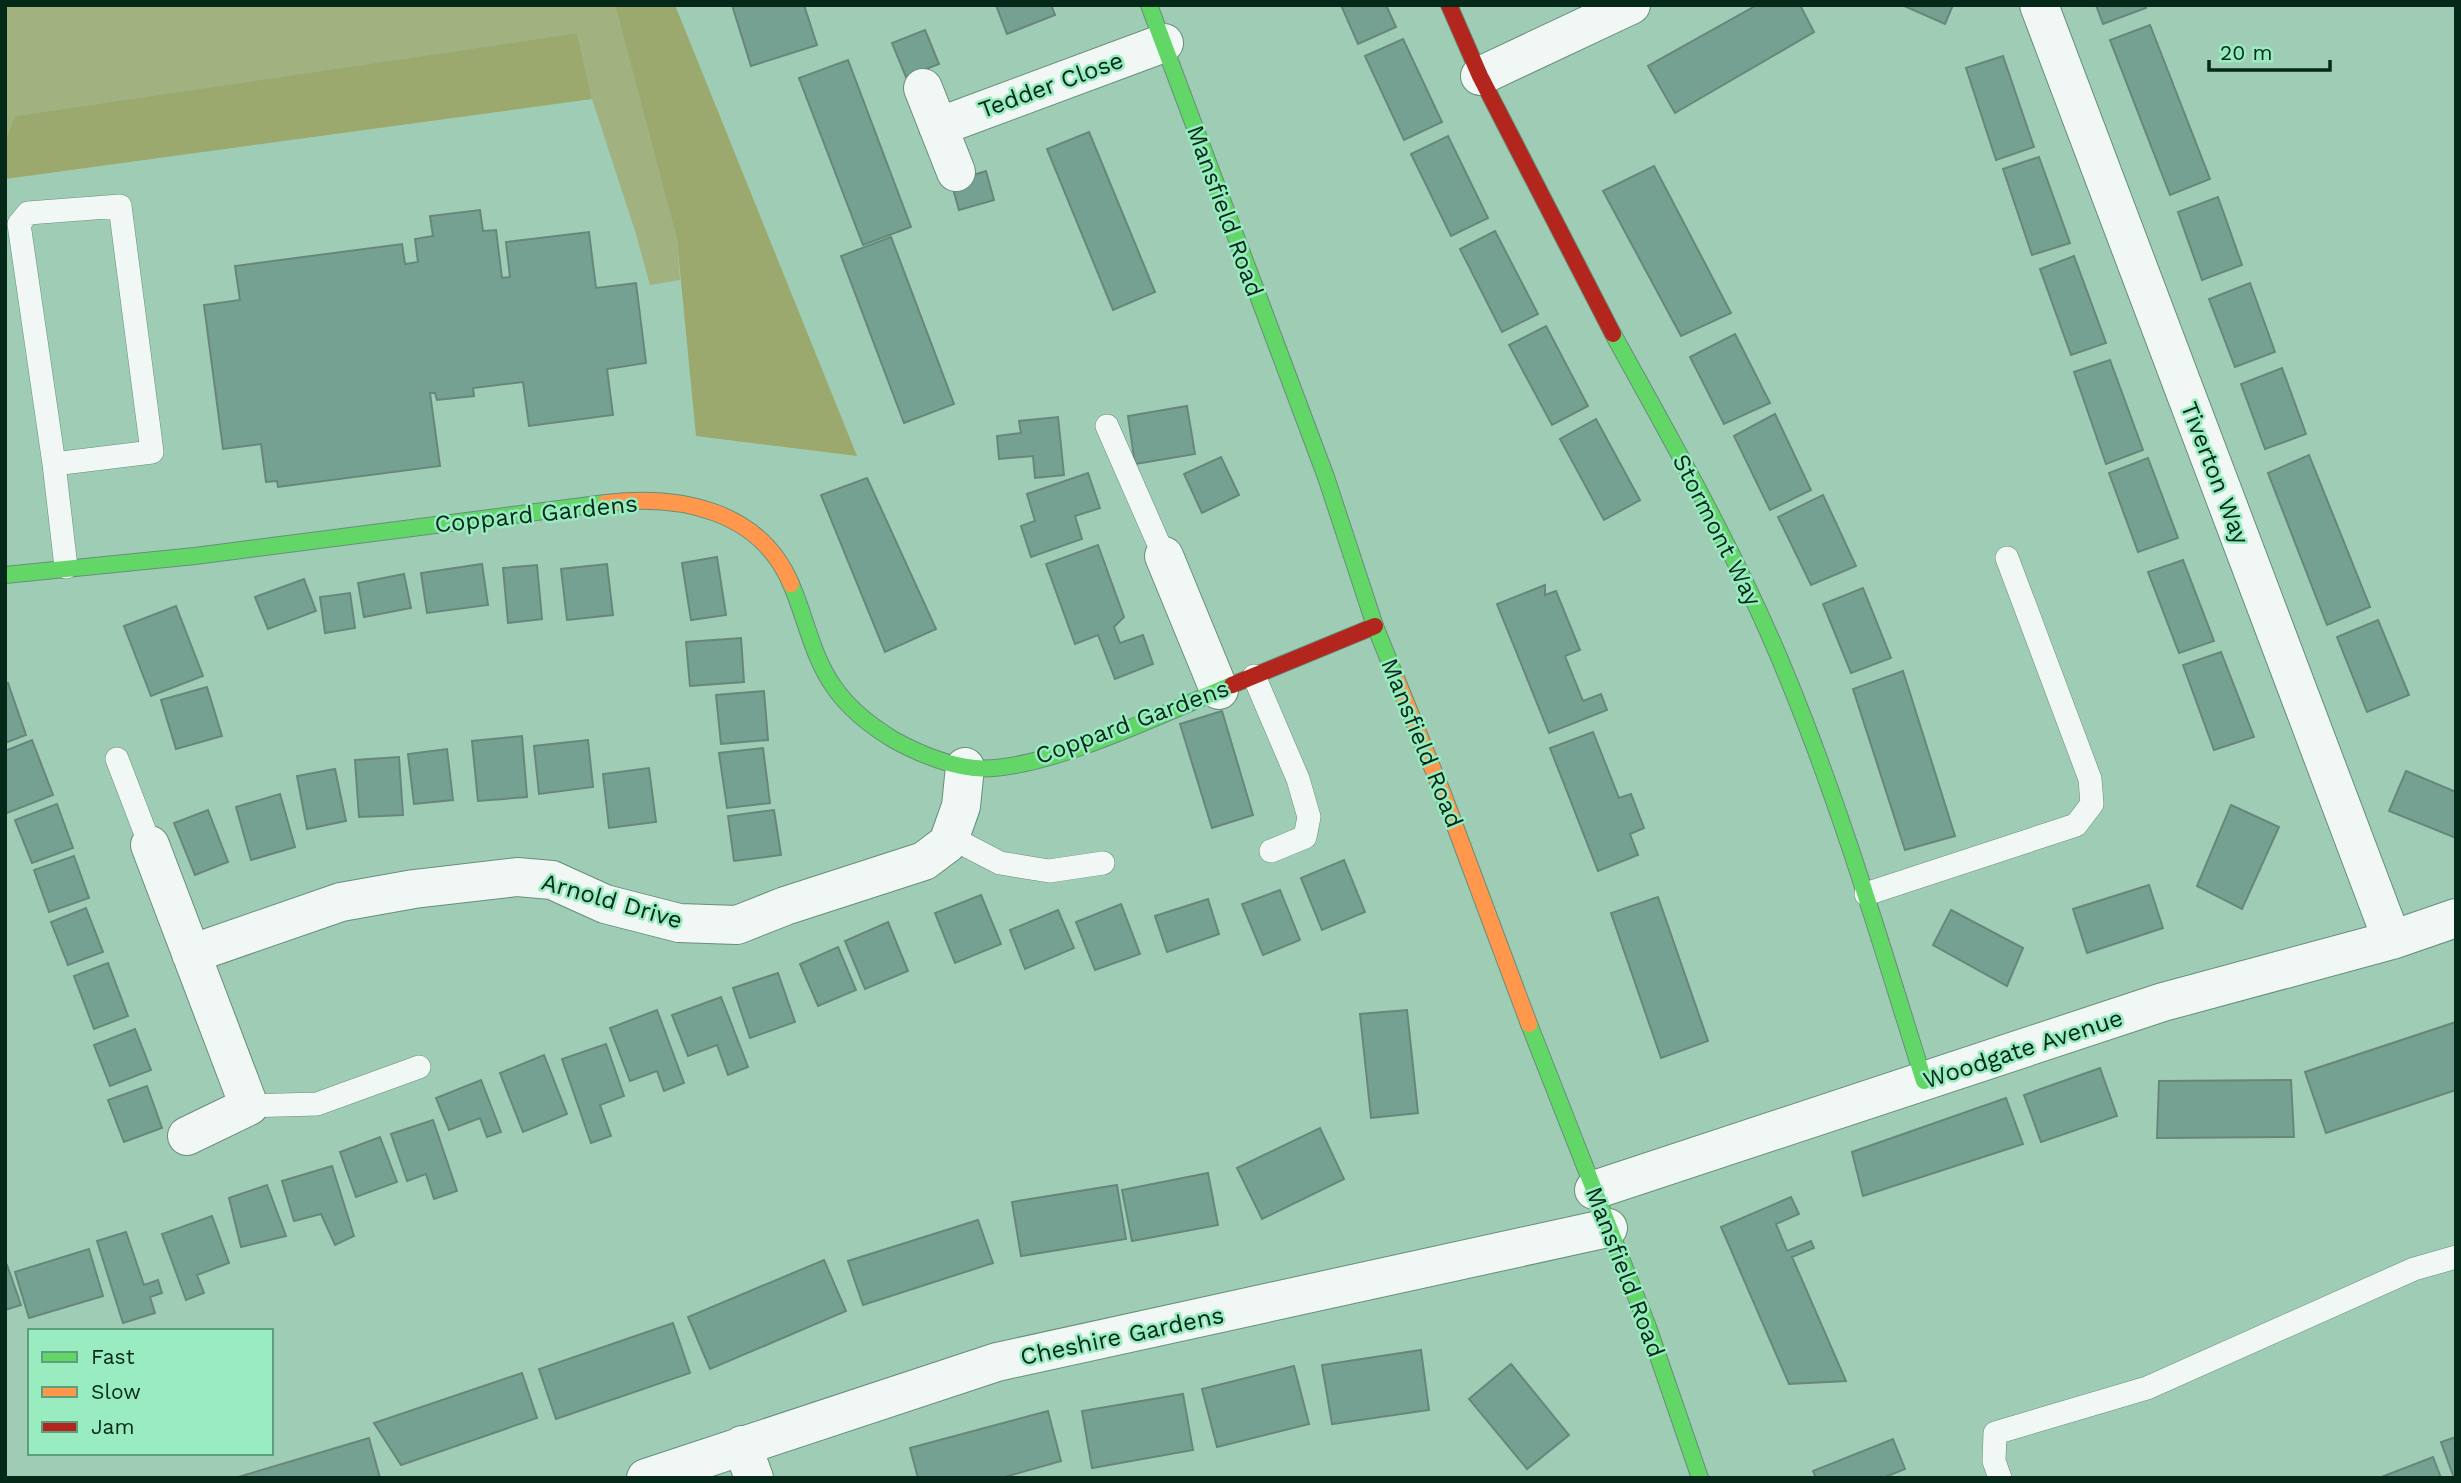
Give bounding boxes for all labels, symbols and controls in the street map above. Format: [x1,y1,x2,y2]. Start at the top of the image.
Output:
scale bar [2209,28,2330,72]
text: 20 m [2220,40,2272,65]
street label: Tedder Close [975,46,1127,124]
street label: Mansfield Road [1181,122,1269,300]
street label: Tiverton Way [2175,398,2255,549]
street label: Stormont Way [1667,449,1768,611]
street label: Coppard Gardens [433,489,639,539]
street label: Mansfield Road [1375,654,1469,832]
street label: Coppard Gardens [1031,674,1233,770]
street label: Arnold Drive [538,868,686,934]
street label: Woodgate Avenue [1920,1004,2126,1094]
street label: Mansfield Road [1580,1183,1670,1361]
street label: Cheshire Gardens [1018,1301,1226,1371]
legend [28,1329,273,1455]
text: Fast [91,1344,135,1369]
text: Slow [91,1379,141,1404]
text: Jam [91,1414,134,1439]

